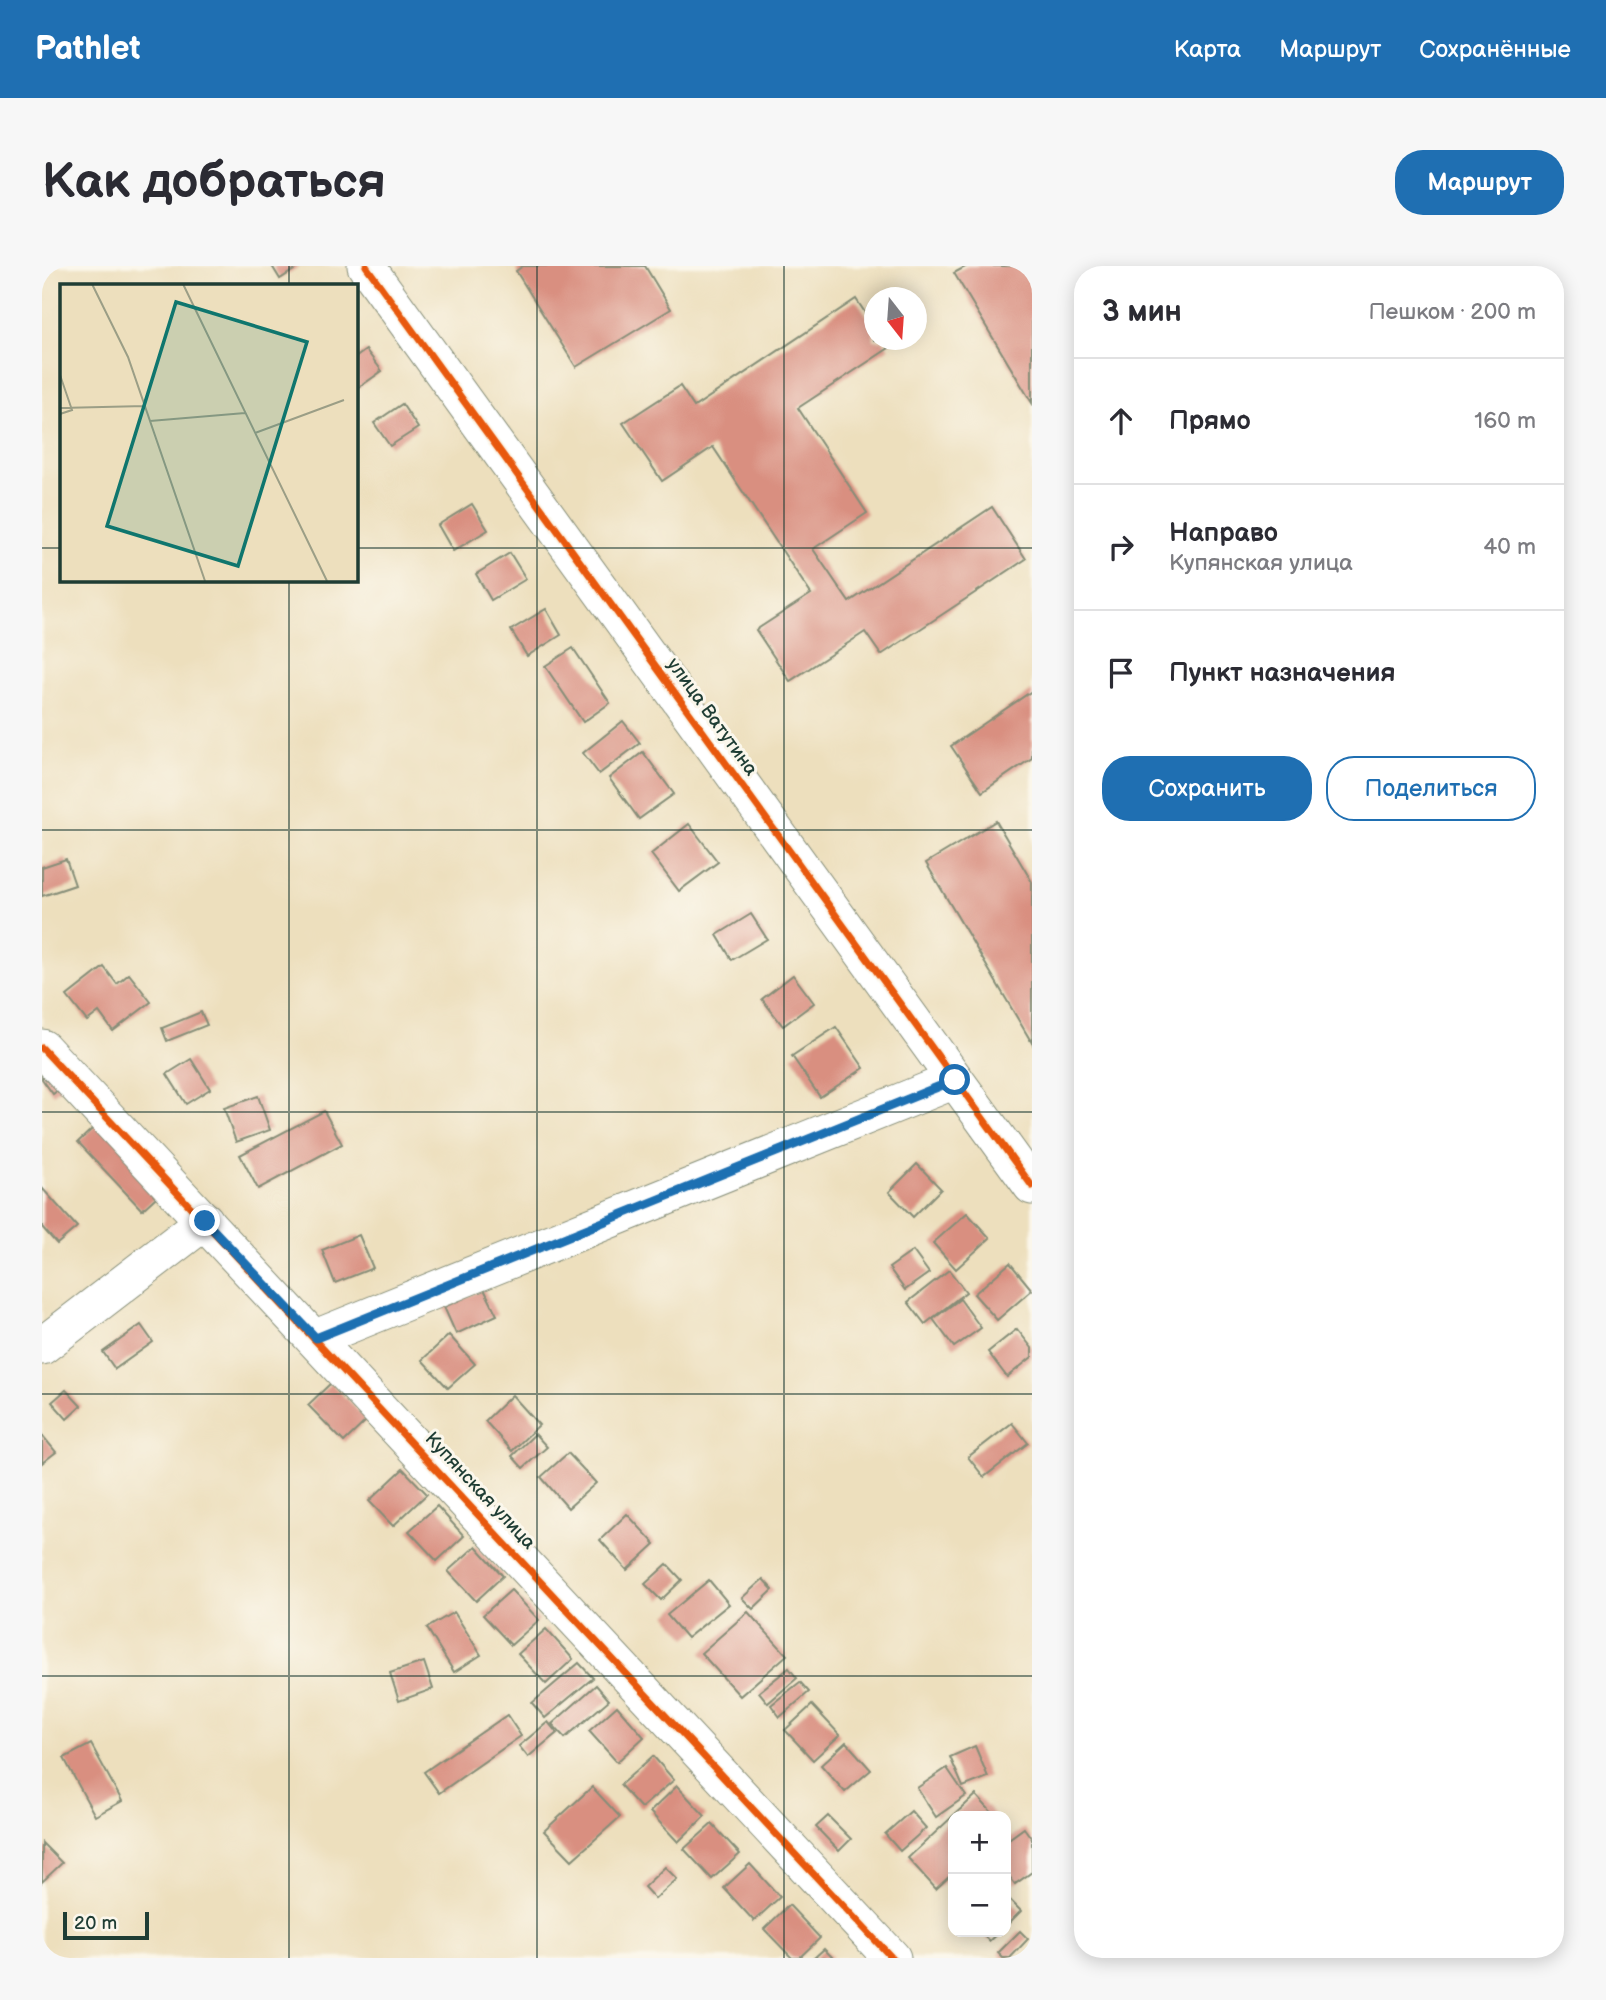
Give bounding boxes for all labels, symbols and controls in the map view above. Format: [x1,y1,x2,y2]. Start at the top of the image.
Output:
text: Pathlet [35,29,140,69]
text: Карта [1174,35,1241,64]
text: Маршрут [1279,35,1381,64]
text: Сохранённые [1419,35,1571,64]
button: Маршрут [1395,150,1564,215]
text: Как добраться [42,153,386,212]
inset map [60,284,357,581]
north arrow [864,287,927,350]
text: 3 мин [1102,294,1182,330]
text: Пешком · 200 m [1368,298,1536,326]
icon: ahead [1102,402,1140,440]
text: Прямо [1169,406,1251,437]
text: 160 m [1474,407,1536,435]
text: Направо [1169,518,1278,549]
icon: right [1102,528,1140,566]
text: 40 m [1483,533,1536,561]
text: Купянская улица [1169,549,1353,577]
street label: улица Ватутина [662,654,762,780]
icon: arrive [1102,654,1140,692]
text: Пункт назначения [1169,658,1395,689]
button: Сохранить [1102,756,1312,821]
button: Поделиться [1326,756,1536,821]
route start [939,1064,970,1095]
route end [189,1205,220,1236]
street label: Купянская улица [420,1428,540,1554]
map controls [948,1811,1011,1937]
button: + [948,1811,1011,1874]
button: − [948,1874,1011,1937]
scale bar [63,1909,149,1941]
text: 20 m [74,1912,117,1935]

